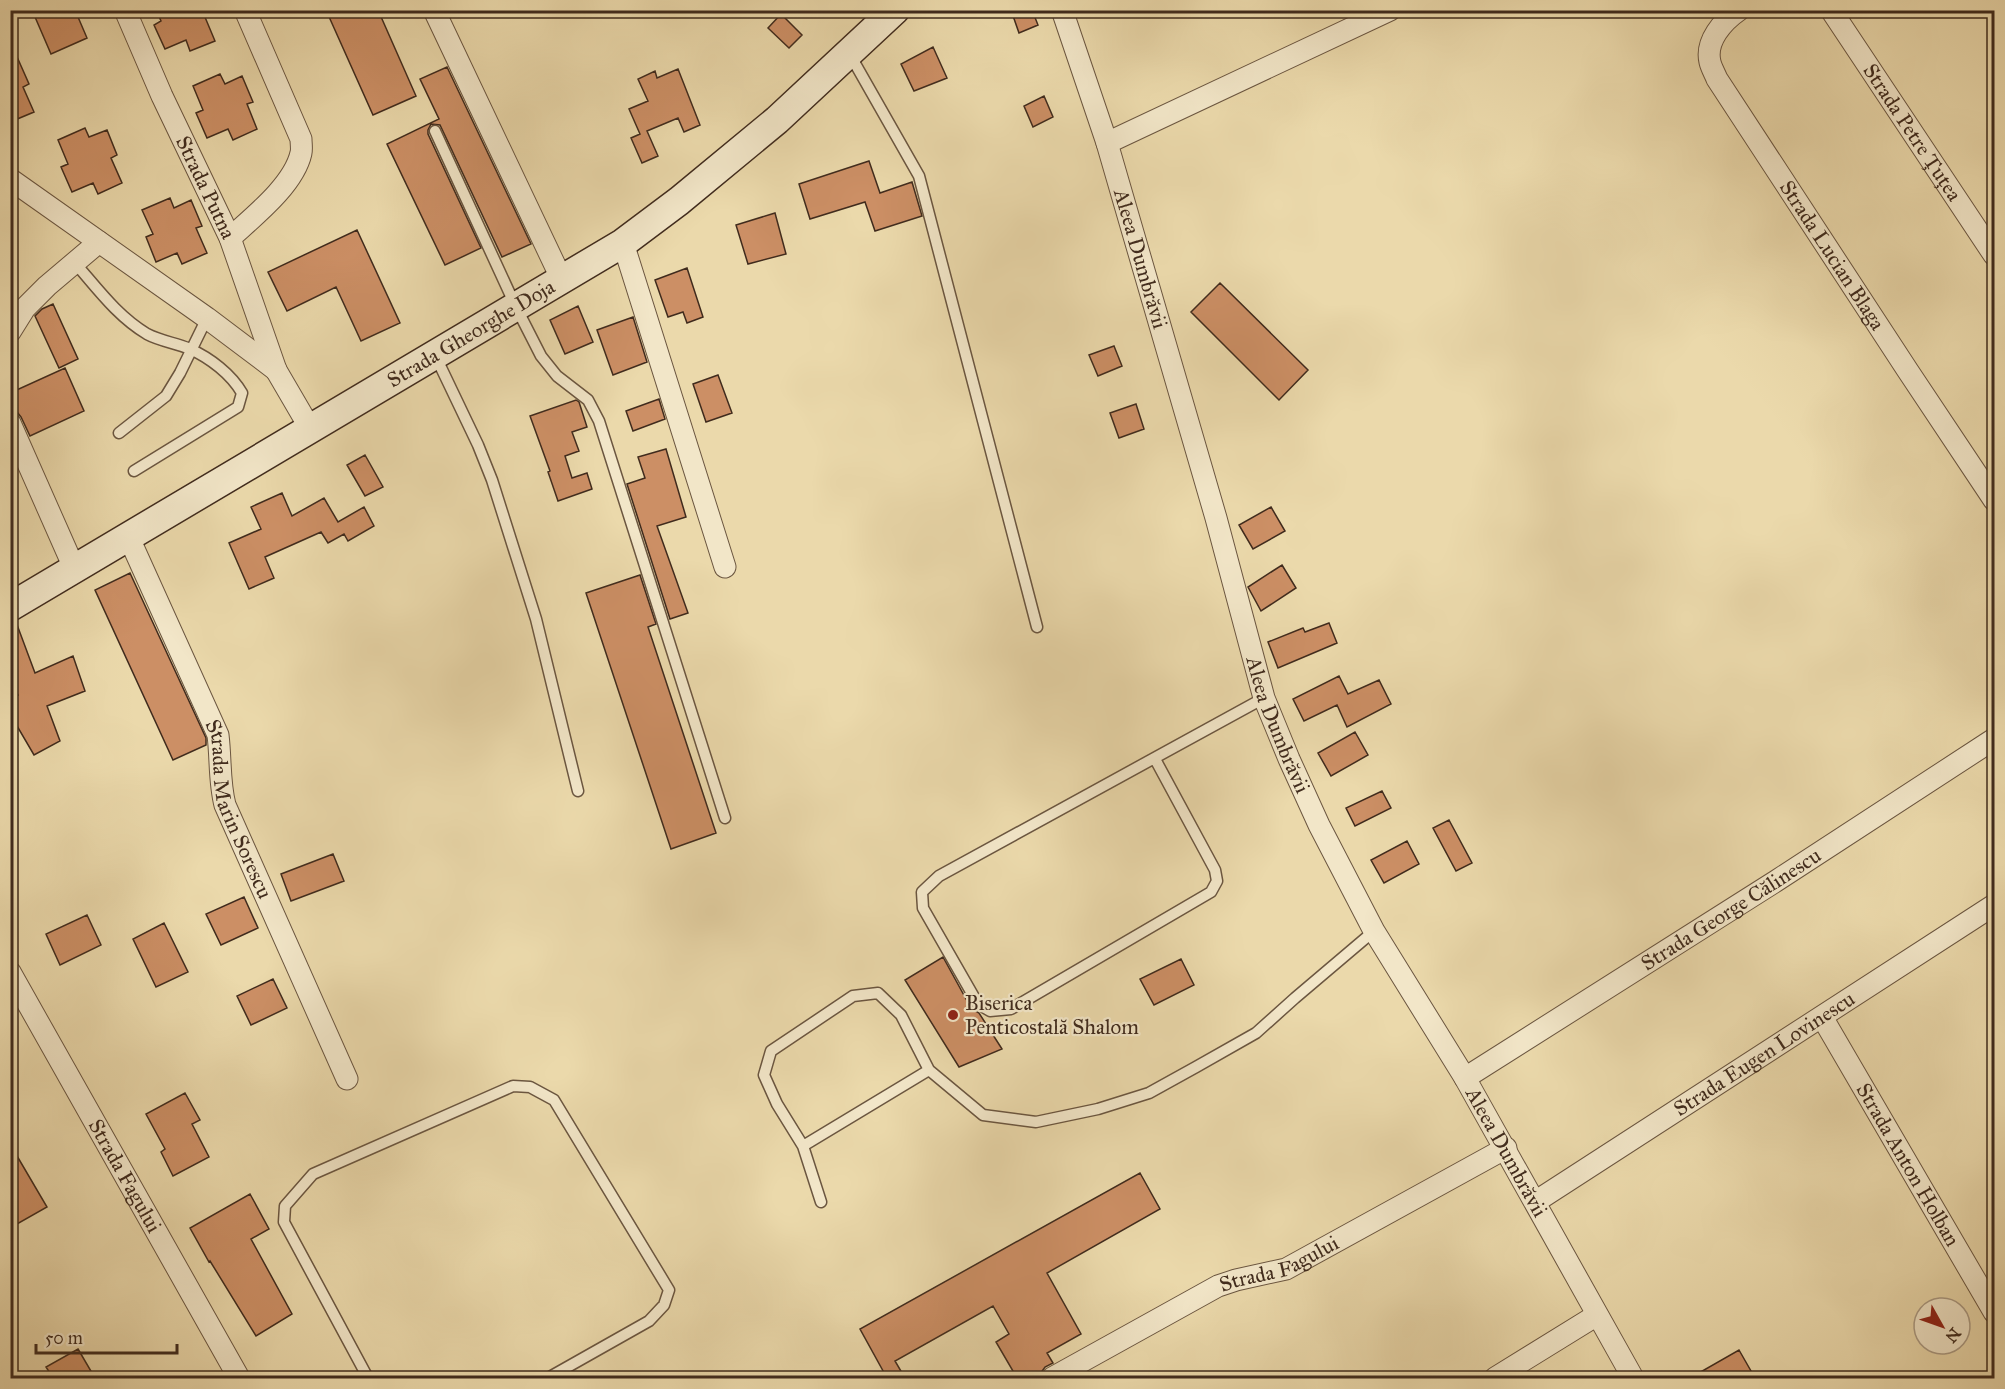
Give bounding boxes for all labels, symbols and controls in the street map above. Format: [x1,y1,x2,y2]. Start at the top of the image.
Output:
street label: Strada Petre Țuțea [1857,59,1968,206]
street label: Strada Putna [170,132,242,243]
street label: Strada Lucian Blaga [1774,175,1891,335]
street label: Aleea Dumbrăvii [1108,185,1173,332]
street label: Strada Gheorghe Doja [382,273,560,393]
street label: Aleea Dumbrăvii [1240,653,1316,797]
street label: Strada Marin Sorescu [200,715,278,903]
street label: Strada George Călinescu [1636,842,1826,976]
street label: Strada Eugen Lovinescu [1669,986,1860,1122]
place label: Biserica Penticostală Shalom [965,990,1139,1040]
marker: Biserica Penticostală Shalom [946,1008,960,1022]
street label: Strada Anton Holban [1850,1078,1966,1251]
street label: Aleea Dumbrăvii [1459,1082,1553,1222]
street label: Strada Fagului [83,1115,167,1237]
street label: Strada Fagului [1216,1230,1343,1298]
north arrow [1912,1296,1972,1356]
scale bar [36,1317,177,1355]
text: N [1941,1324,1965,1347]
text: 50 m [45,1327,83,1349]

